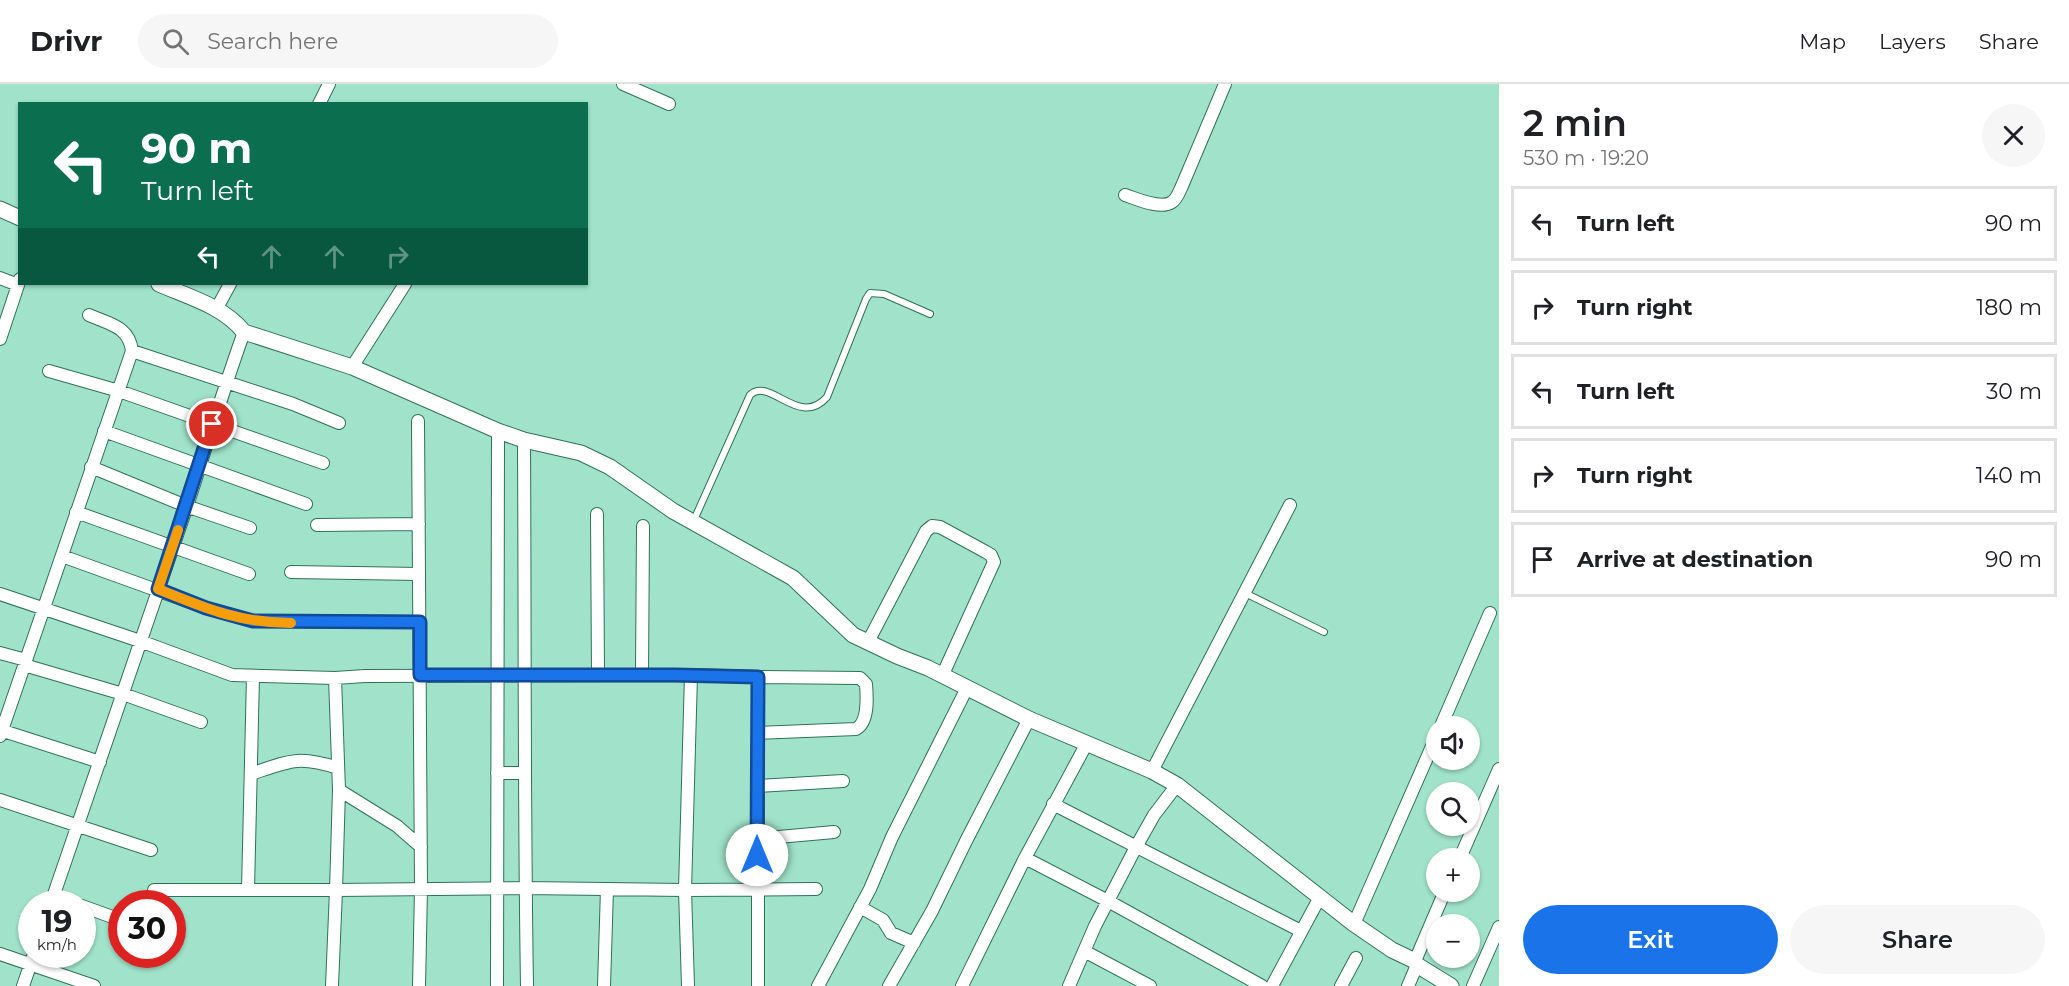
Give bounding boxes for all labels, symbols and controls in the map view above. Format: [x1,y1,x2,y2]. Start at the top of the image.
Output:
search box [138,14,558,68]
text: Drivr [30,24,102,58]
icon: search [159,25,192,58]
text: Search here [207,28,338,55]
text: Map [1799,29,1846,54]
text: Layers [1879,29,1946,54]
text: Share [1979,29,2039,54]
text: 2 min [1523,101,1627,145]
button: close [1982,104,2045,167]
text: 90 m [141,122,252,174]
icon: left [42,126,120,204]
text: 530 m · 19:20 [1523,146,1649,170]
text: Turn left [141,174,254,207]
icon: left [1526,207,1559,240]
text: Turn left [1577,210,1675,237]
text: 90 m [1985,210,2042,237]
icon: left [192,240,225,273]
icon: ahead [255,240,288,273]
icon: ahead [318,240,351,273]
icon: right [381,240,414,273]
icon: right [1526,291,1559,324]
text: Turn right [1577,294,1692,321]
text: 180 m [1976,294,2042,321]
icon: left [1526,375,1559,408]
text: Turn left [1577,378,1675,405]
text: 30 m [1986,378,2042,405]
pin [186,398,237,449]
icon: arrive [195,407,228,440]
icon: right [1526,459,1559,492]
text: Turn right [1577,462,1692,489]
text: 140 m [1976,462,2042,489]
icon: arrive [1526,543,1559,576]
text: Arrive at destination [1577,546,1813,573]
text: 90 m [1985,546,2042,573]
map controls [1426,716,1480,968]
button: sound [1426,716,1480,770]
button: search [1426,782,1480,836]
position arrow [725,823,789,887]
button: + [1426,848,1480,902]
speed limit sign: 30 [108,890,186,968]
text: 19 [42,903,72,940]
button: Exit [1523,905,1778,974]
button: Share [1790,905,2045,974]
button: − [1426,914,1480,968]
text: km/h [37,935,77,954]

